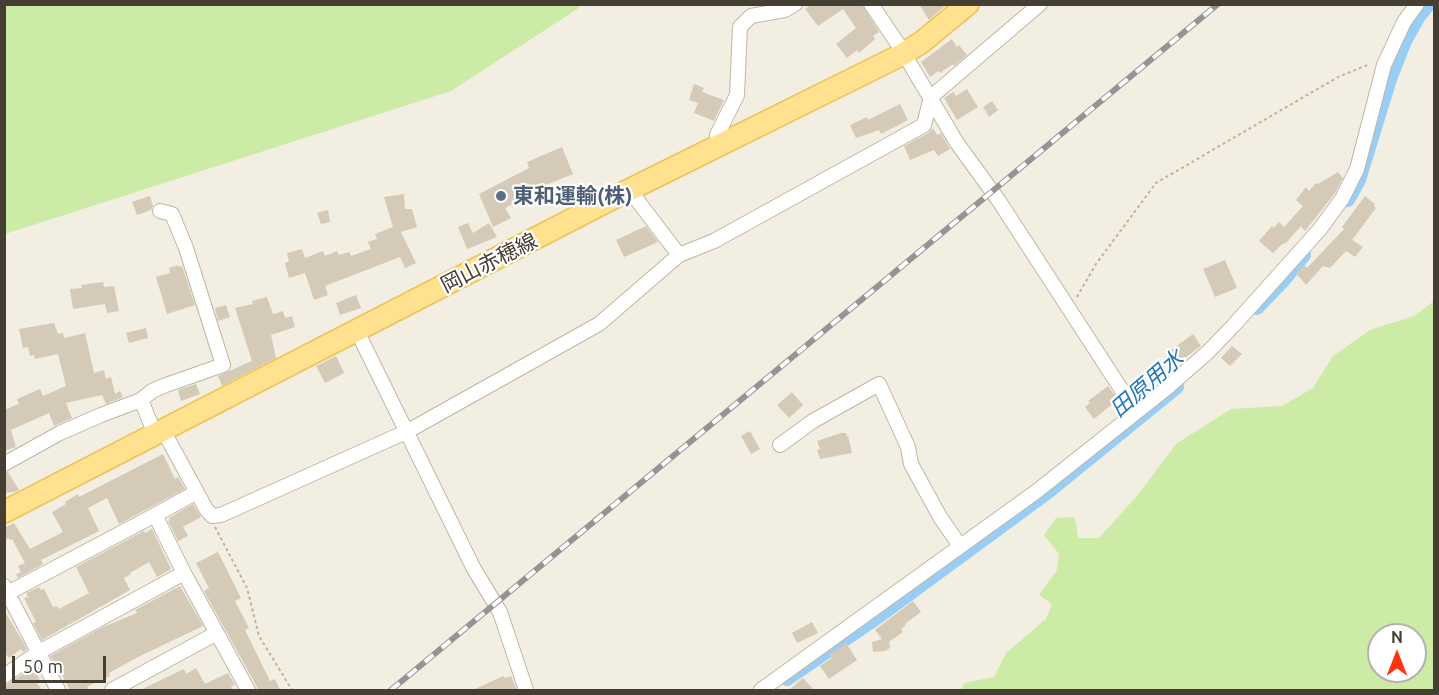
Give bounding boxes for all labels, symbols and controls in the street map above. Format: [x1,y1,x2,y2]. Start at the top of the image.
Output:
place label: 東和運輸(株) [513,183,633,209]
marker: 東和運輸(株) [494,189,508,203]
street label: 岡山赤穂線 [437,228,541,298]
water label: 田原用水 [1105,345,1189,423]
north arrow [1367,623,1427,683]
text: N [1391,628,1403,646]
scale bar [15,644,110,682]
text: 50 m [23,656,63,676]

